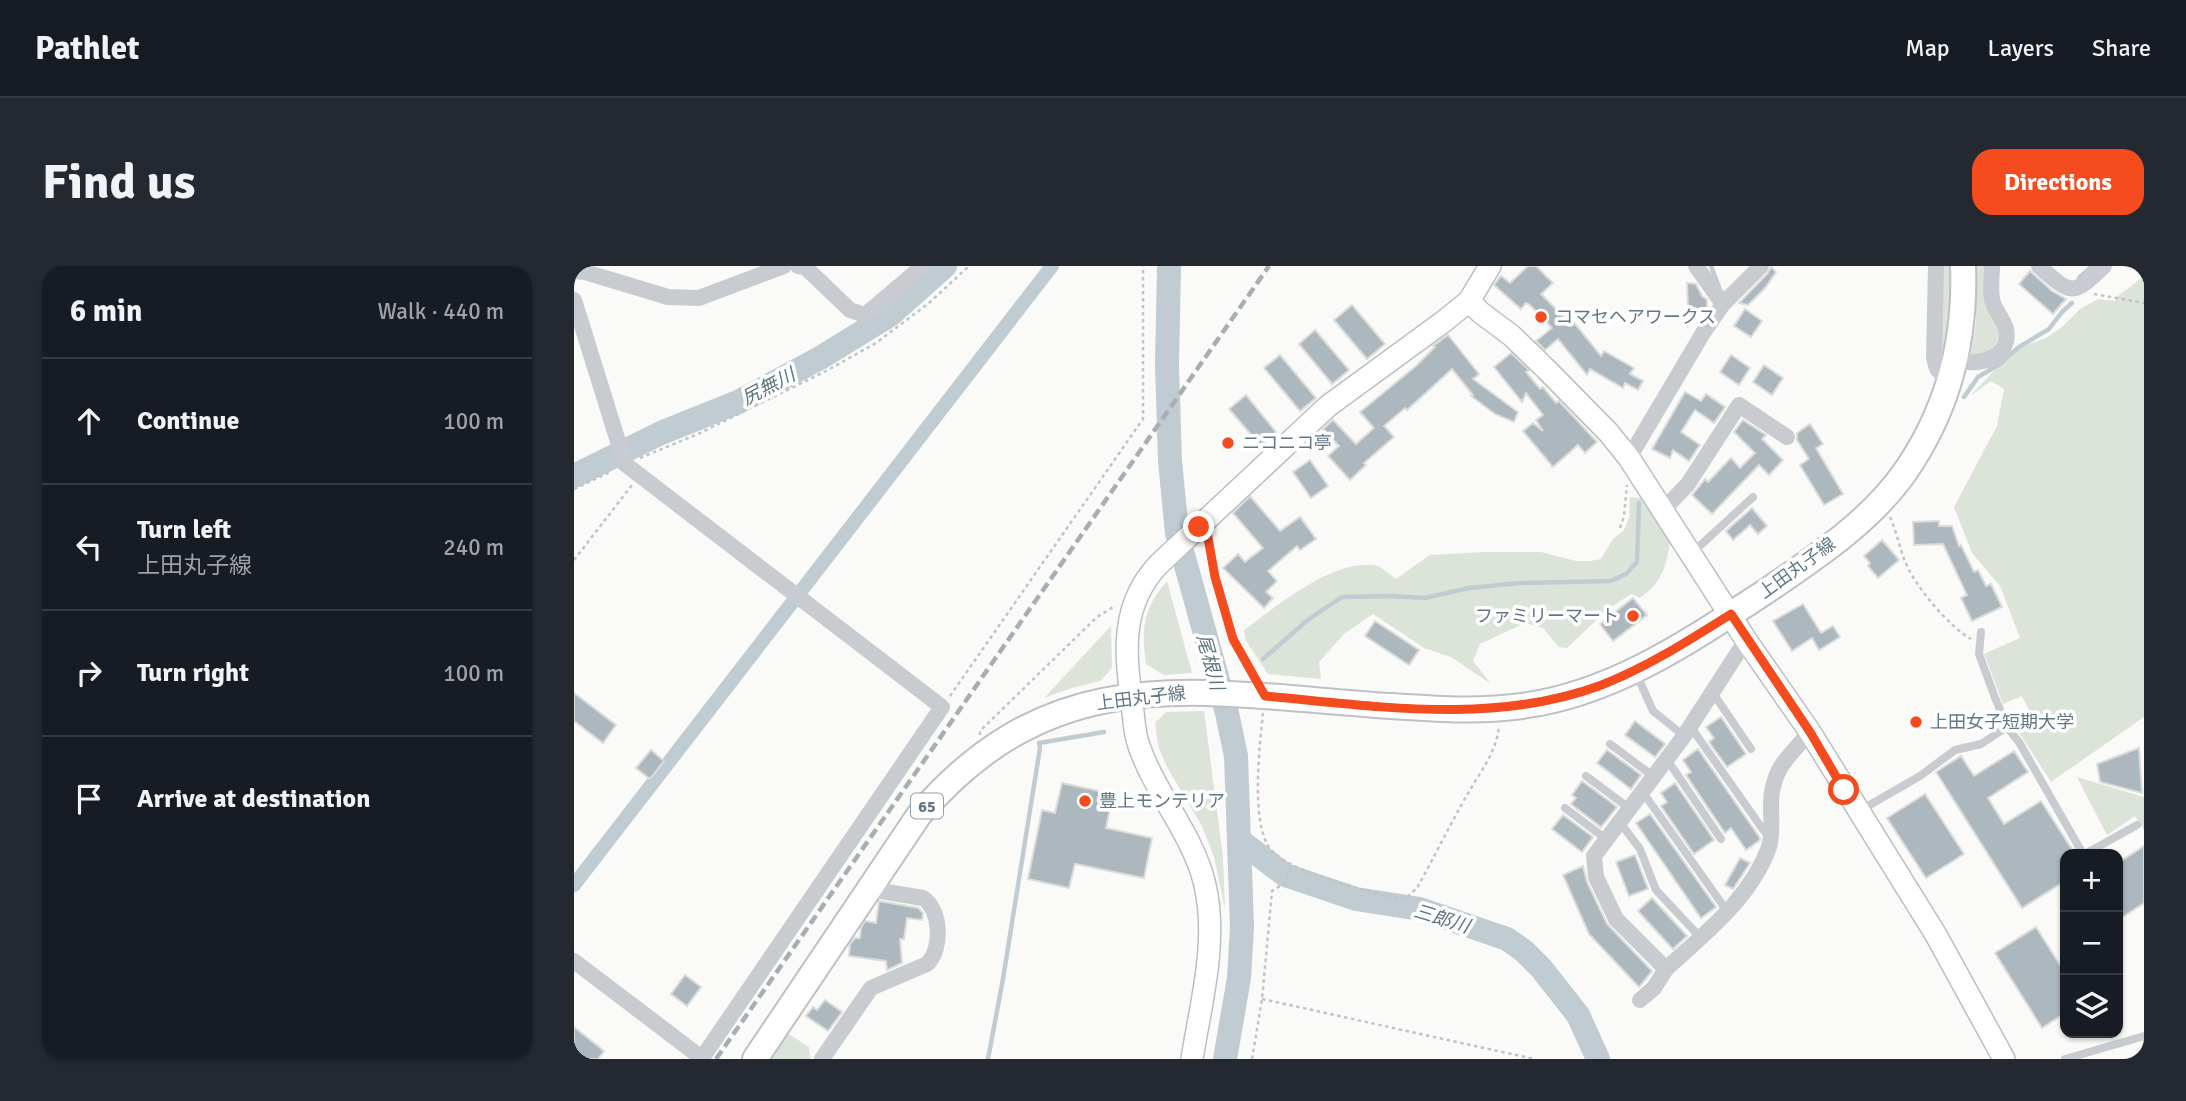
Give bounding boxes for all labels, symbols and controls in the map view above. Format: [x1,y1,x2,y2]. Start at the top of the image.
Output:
text: Pathlet [35,28,139,69]
text: Map [1905,33,1950,63]
text: Layers [1988,33,2054,63]
text: Share [2092,33,2151,63]
button: Directions [1972,149,2144,215]
text: Find us [42,152,195,212]
text: 6 min [70,293,142,330]
text: Walk · 440 m [378,297,504,326]
place label: コマセヘアワークス [1555,306,1716,328]
marker: コマセヘアワークス [1533,309,1549,325]
water label: 尻無川 [738,362,801,411]
icon: ahead [70,402,108,440]
text: Continue [137,405,239,437]
text: 100 m [443,407,504,436]
place label: ニコニコ亭 [1242,432,1332,454]
marker: ニコニコ亭 [1220,435,1236,451]
route end [1183,511,1214,542]
text: Turn left [137,514,231,546]
icon: left [70,528,108,566]
text: 240 m [443,533,504,562]
street label: 上田丸子線 [1754,533,1840,603]
text: 上田丸子線 [137,551,252,580]
place label: ファミリーマート [1475,605,1619,627]
marker: ファミリーマート [1625,608,1641,624]
water label: 尾根川 [1191,632,1230,695]
icon: right [70,654,108,692]
text: Turn right [137,657,249,689]
text: 100 m [443,659,504,688]
street label: 上田丸子線 [1095,682,1187,714]
place label: 上田女子短期大学 [1930,711,2074,733]
marker: 上田女子短期大学 [1908,714,1924,730]
route start [1828,774,1859,805]
icon: arrive [70,780,108,818]
text: Arrive at destination [137,783,370,815]
place label: 豊上モンテリア [1099,790,1225,812]
road number: 65 [911,793,943,818]
marker: 豊上モンテリア [1077,793,1093,809]
map controls [2060,849,2123,1038]
button: + [2060,849,2123,912]
water label: 三郎川 [1411,899,1474,939]
button: − [2060,912,2123,975]
button: layers [2060,975,2123,1038]

